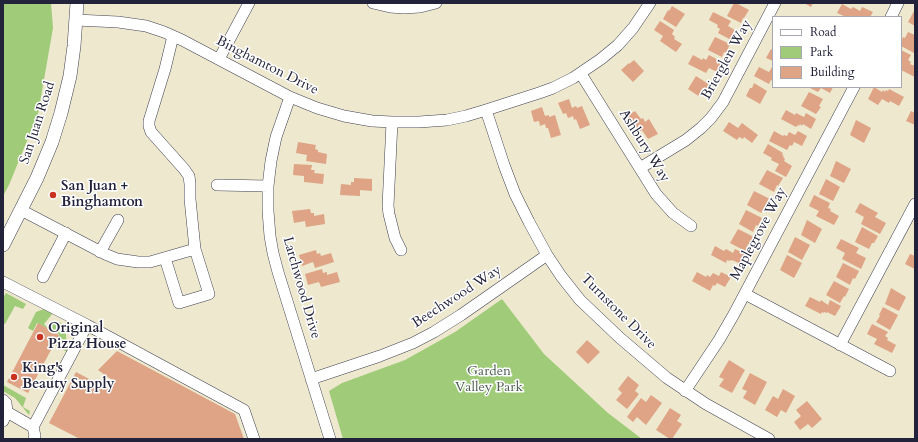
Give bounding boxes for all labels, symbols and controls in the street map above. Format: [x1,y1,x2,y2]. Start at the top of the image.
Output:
legend [772,16,902,88]
street label: Brierglen Way [698,17,756,103]
text: Road [810,24,836,40]
street label: Binghamton Drive [213,33,321,99]
text: Park [810,44,833,60]
text: Building [810,64,854,80]
street label: San Juan Road [17,80,59,166]
street label: Ashbury Way [615,106,673,186]
place label: San Juan + Binghamton [61,179,143,212]
street label: Maplegrove Way [727,184,791,284]
marker: San Juan + Binghamton [48,190,58,200]
street label: Larchwood Drive [278,235,324,341]
street label: Beechwood Way [409,262,505,332]
street label: Turnstone Drive [577,271,659,353]
place label: Original Pizza House [48,321,127,354]
marker: Original Pizza House [35,332,45,342]
place label: King's Beauty Supply [22,361,115,394]
park label: Garden Valley Park [455,364,523,396]
marker: King's Beauty Supply [9,372,19,382]

